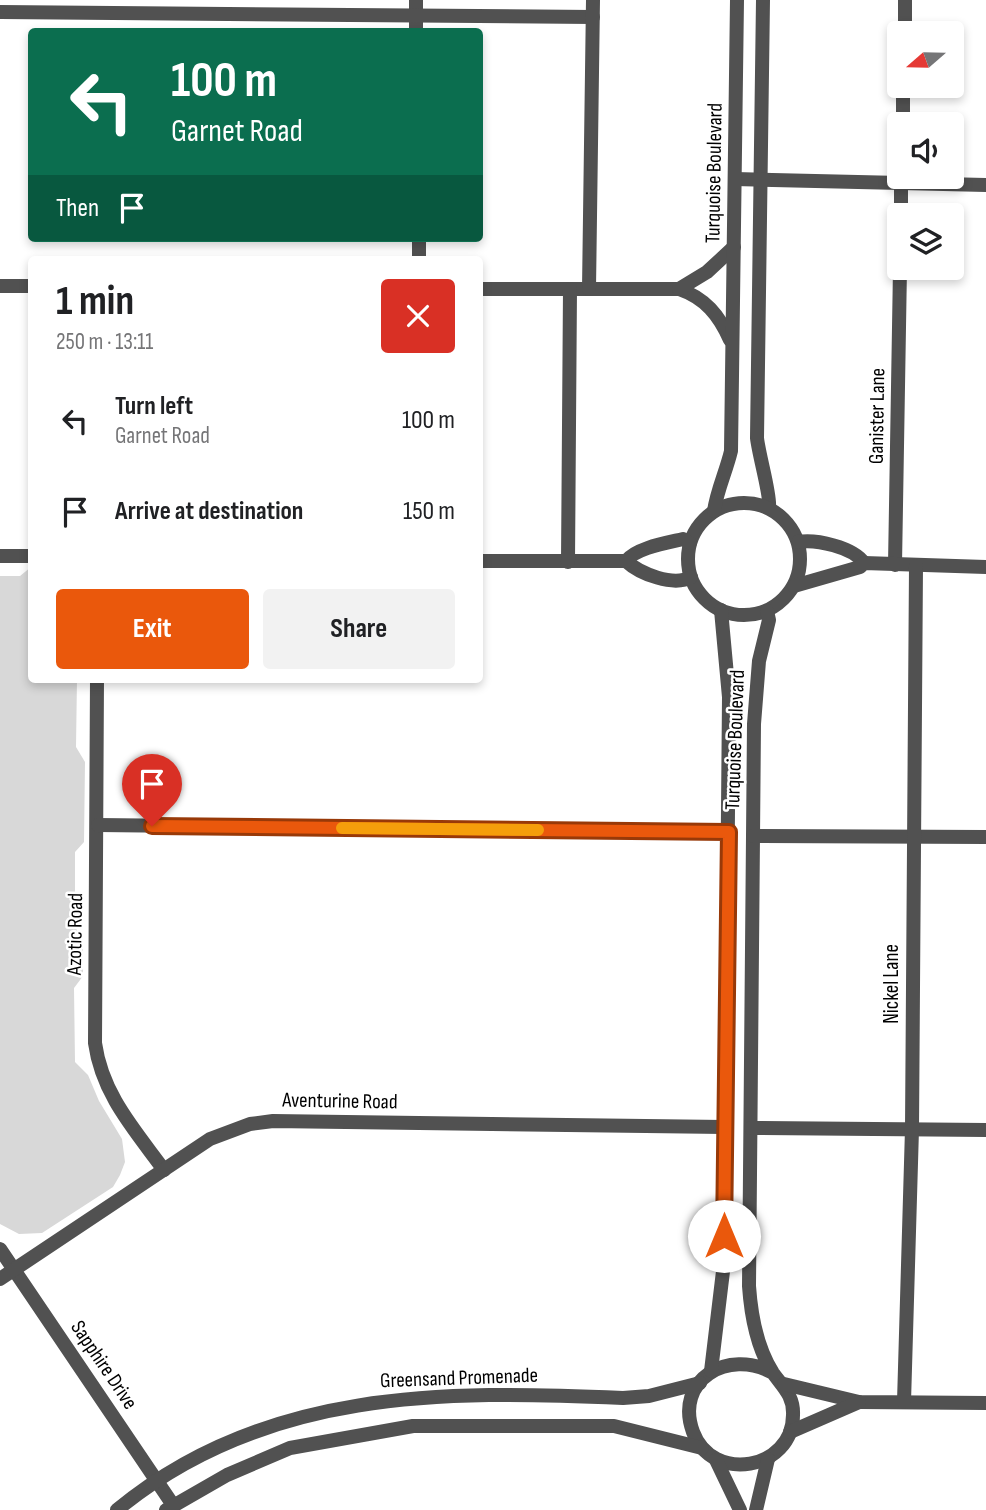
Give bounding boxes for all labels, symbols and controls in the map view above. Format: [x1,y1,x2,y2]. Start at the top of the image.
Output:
north arrow [887,21,964,98]
map controls [887,21,964,280]
text: 100 m [171,52,277,111]
icon: left [56,56,147,147]
street label: Turquoise Boulevard [700,103,728,243]
text: Garnet Road [171,112,303,151]
button: sound [887,112,964,189]
icon: arrive [113,189,151,227]
text: Then [56,193,99,224]
button: layers [887,203,964,280]
text: 1 min [56,276,134,327]
button: close [381,279,455,353]
text: 250 m · 13:11 [56,328,153,356]
street label: Ganister Lane [864,368,890,464]
text: Turn left [115,391,193,422]
icon: left [56,402,94,440]
text: 100 m [402,405,455,436]
text: Garnet Road [115,422,210,450]
icon: arrive [56,493,94,531]
text: Arrive at destination [115,496,303,527]
text: 150 m [403,496,455,527]
button: Exit [56,589,249,669]
button: Share [263,589,455,669]
street label: Turquoise Boulevard [720,669,750,811]
pin [122,754,182,826]
icon: arrive [133,765,171,803]
street label: Azotic Road [62,893,88,976]
street label: Nickel Lane [879,944,904,1024]
street label: Aventurine Road [281,1087,398,1115]
position arrow [687,1199,761,1273]
street label: Sapphire Drive [65,1316,143,1414]
street label: Greensand Promenade [380,1363,538,1393]

